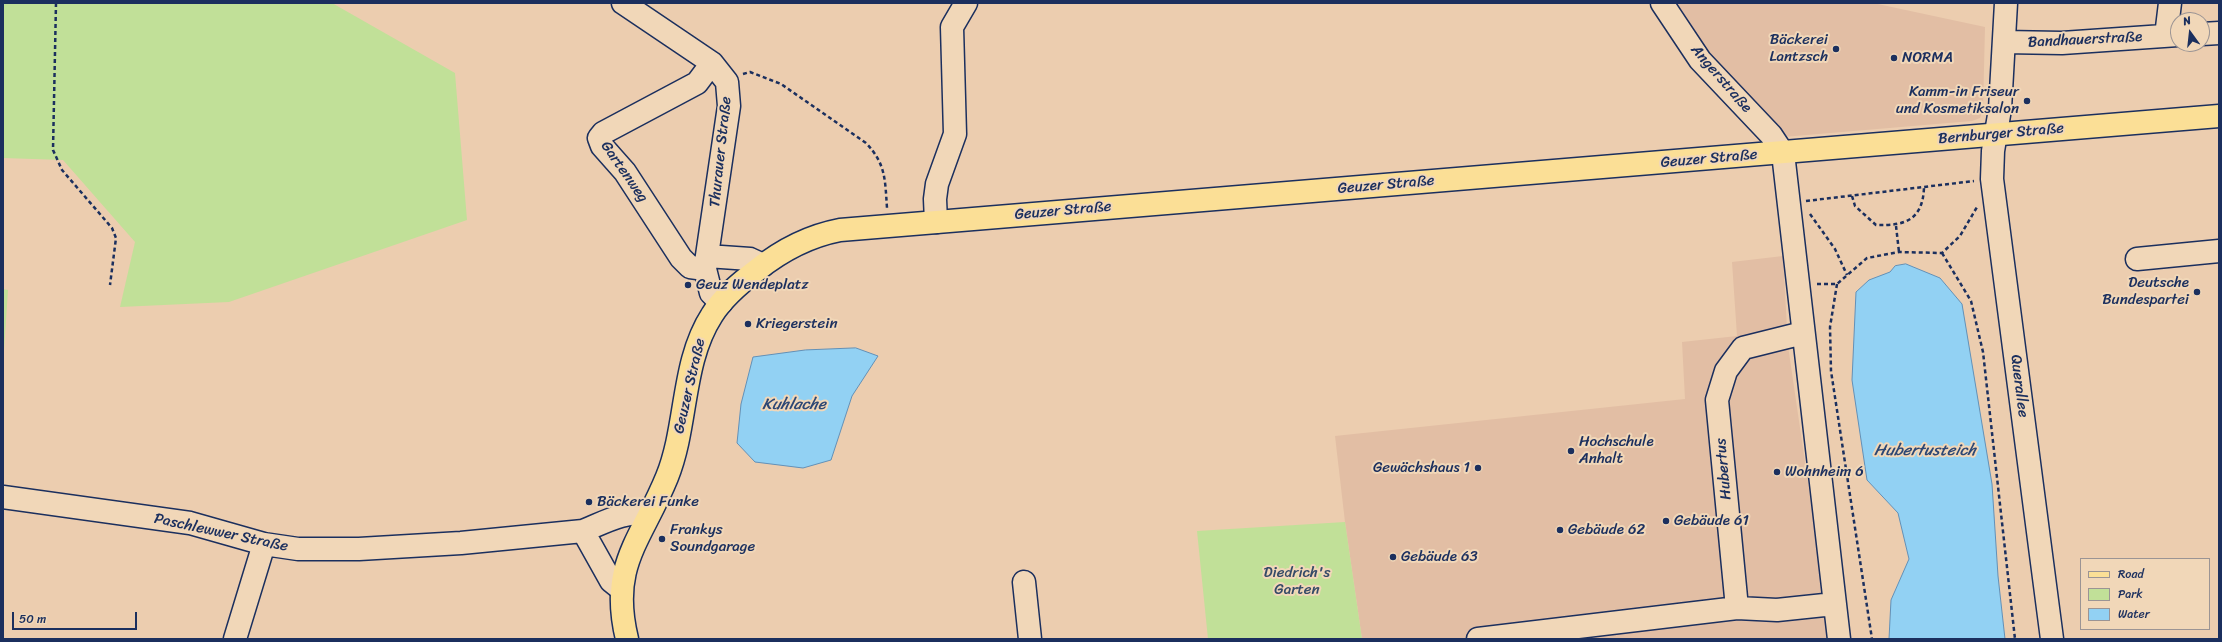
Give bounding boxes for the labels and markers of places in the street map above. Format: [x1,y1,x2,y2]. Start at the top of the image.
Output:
place label: Bäckerei Lantzsch [1770,31,1828,66]
marker: Bäckerei Lantzsch [1831,44,1841,54]
place label: NORMA [1902,49,1953,67]
marker: NORMA [1889,53,1899,63]
place label: Kamm-in Friseur und Kosmetiksalon [1896,83,2019,118]
marker: Kamm-in Friseur und Kosmetiksalon [2022,96,2032,106]
place label: Deutsche Bundespartei [2102,274,2189,309]
place label: Geuz Wendeplatz [696,276,808,294]
marker: Geuz Wendeplatz [683,280,693,290]
marker: Deutsche Bundespartei [2192,287,2202,297]
place label: Kriegerstein [756,315,838,333]
marker: Kriegerstein [743,319,753,329]
place label: Hochschule Anhalt [1579,433,1654,468]
marker: Hochschule Anhalt [1566,446,1576,456]
place label: Gewächshaus 1 [1373,459,1470,477]
marker: Gewächshaus 1 [1473,463,1483,473]
place label: Wohnheim 6 [1785,463,1864,481]
marker: Wohnheim 6 [1772,467,1782,477]
place label: Bäckerei Funke [597,493,699,511]
marker: Bäckerei Funke [584,497,594,507]
place label: Gebäude 61 [1674,512,1749,530]
marker: Gebäude 61 [1661,516,1671,526]
place label: Frankys Soundgarage [670,521,755,556]
place label: Gebäude 62 [1568,521,1645,539]
marker: Gebäude 62 [1555,525,1565,535]
marker: Frankys Soundgarage [657,534,667,544]
place label: Gebäude 63 [1401,548,1478,566]
marker: Gebäude 63 [1388,552,1398,562]

